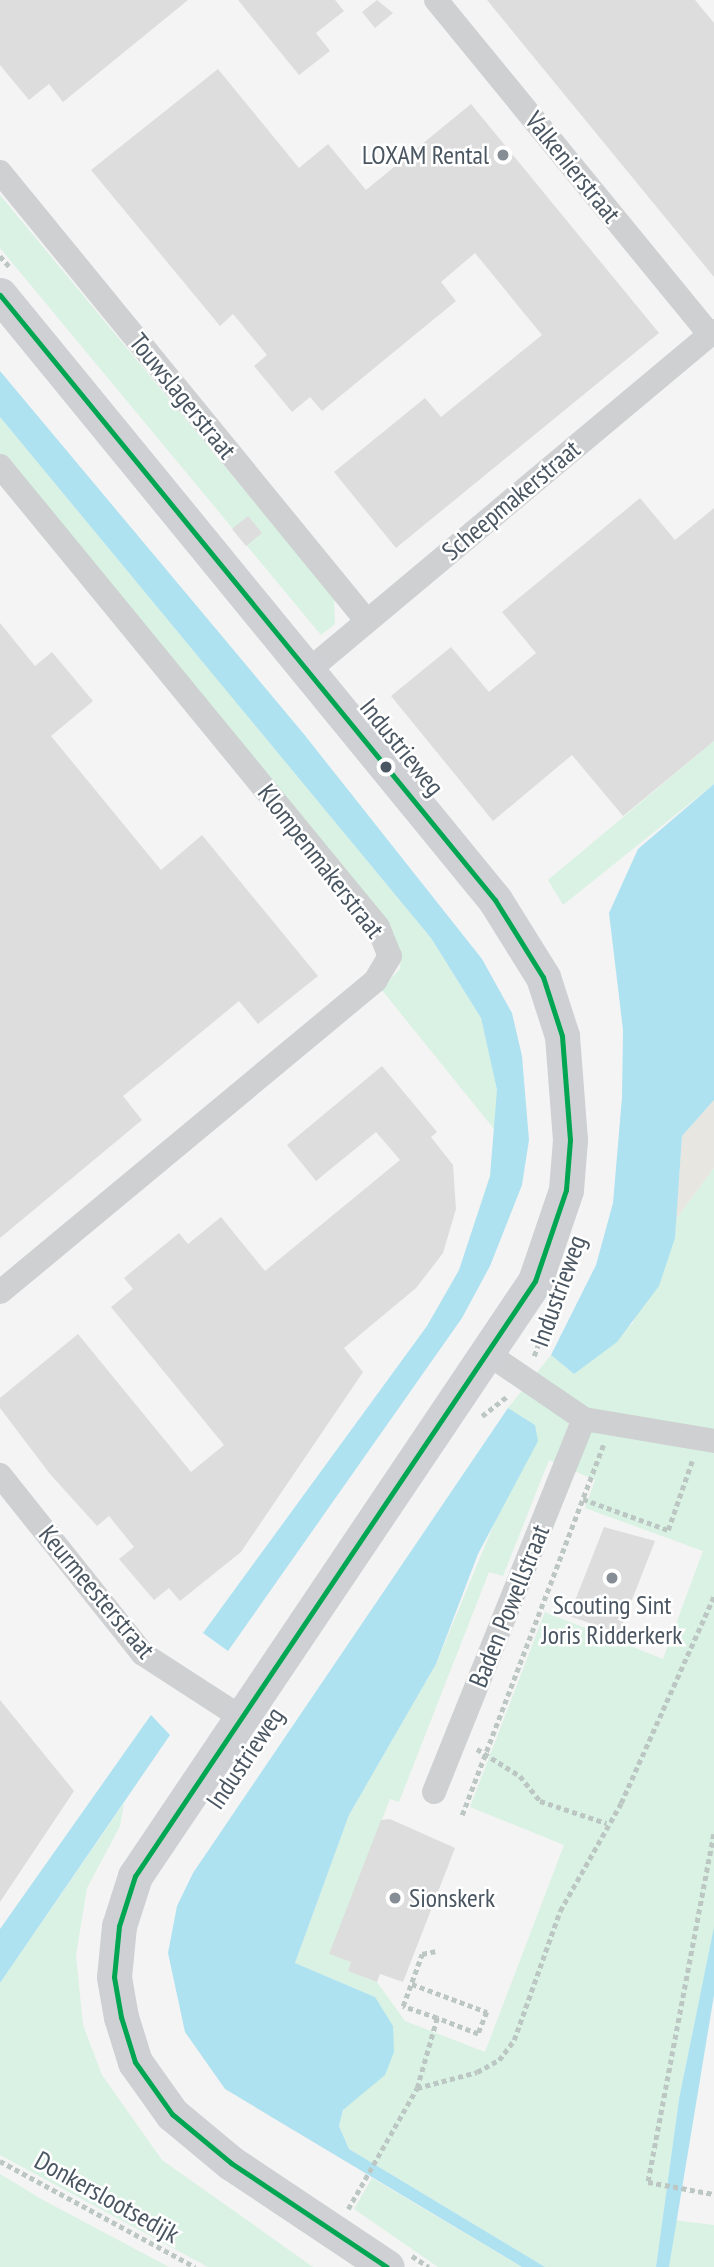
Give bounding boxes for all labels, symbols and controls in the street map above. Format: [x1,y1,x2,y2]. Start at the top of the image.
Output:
street label: Valkenierstraat [519,105,627,229]
place label: LOXAM Rental [362,139,489,171]
marker: LOXAM Rental [495,147,511,163]
street label: Touwslagerstraat [123,327,243,465]
street label: Scheepmakerstraat [436,433,586,567]
street label: Industrieweg [353,692,451,802]
unlabelled marker [379,760,393,774]
street label: Klompenmakerstraat [251,778,391,944]
street label: Industrieweg [523,1231,593,1351]
street label: Keurmeesterstraat [32,1519,162,1665]
street label: Baden Powellstraat [462,1520,556,1692]
marker: Scouting Sint Joris Ridderkerk [604,1570,620,1586]
place label: Scouting Sint Joris Ridderkerk [542,1589,682,1650]
street label: Industrieweg [200,1701,290,1815]
place label: Sionskerk [409,1882,495,1914]
marker: Sionskerk [387,1890,403,1906]
street label: Donkerslootsedijk [29,2144,185,2250]

